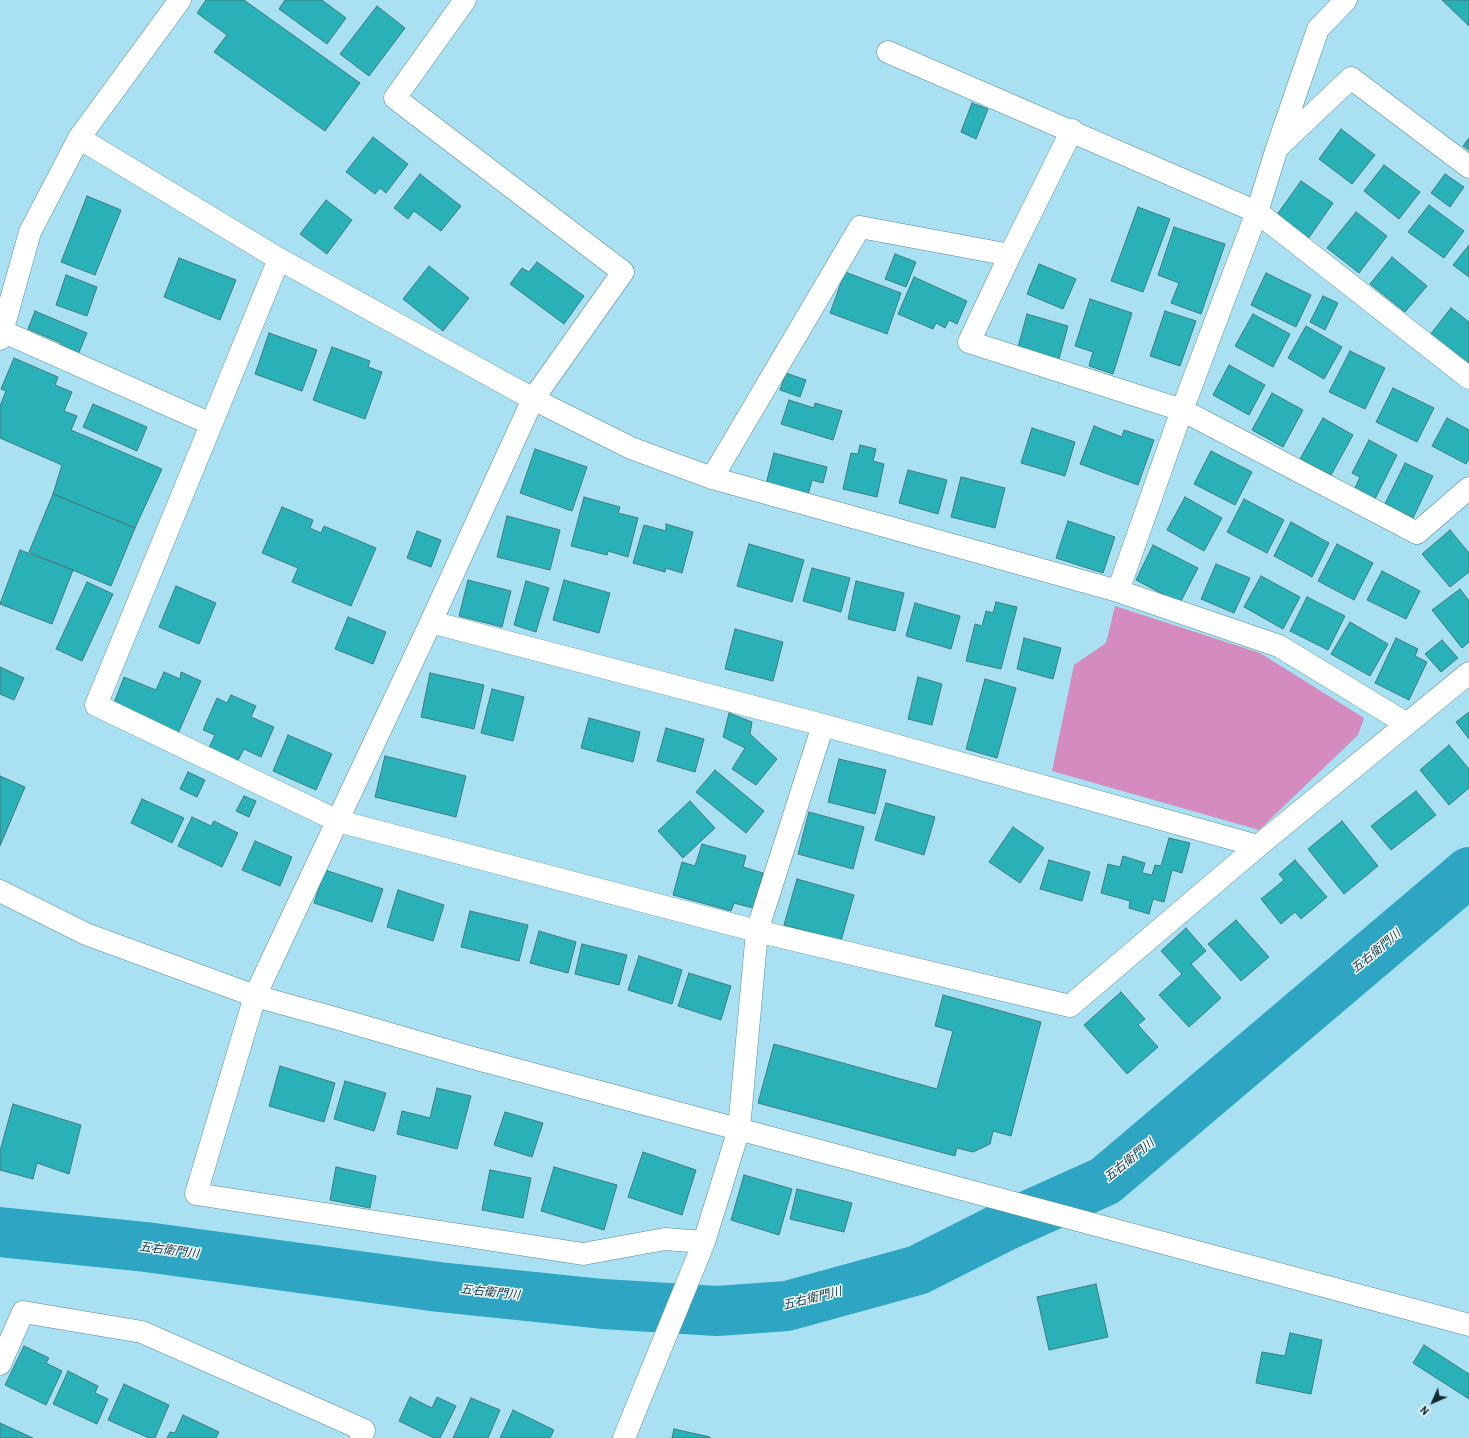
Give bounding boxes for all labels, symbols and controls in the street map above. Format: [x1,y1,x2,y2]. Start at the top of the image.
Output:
water label: 五右衛門川 [1348,926,1404,976]
water label: 五右衛門川 [1101,1136,1157,1184]
water label: 五右衛門川 [138,1239,200,1261]
water label: 五右衛門川 [459,1282,521,1302]
water label: 五右衛門川 [781,1284,843,1312]
north arrow [1413,1382,1453,1422]
text: N [1417,1404,1431,1418]

